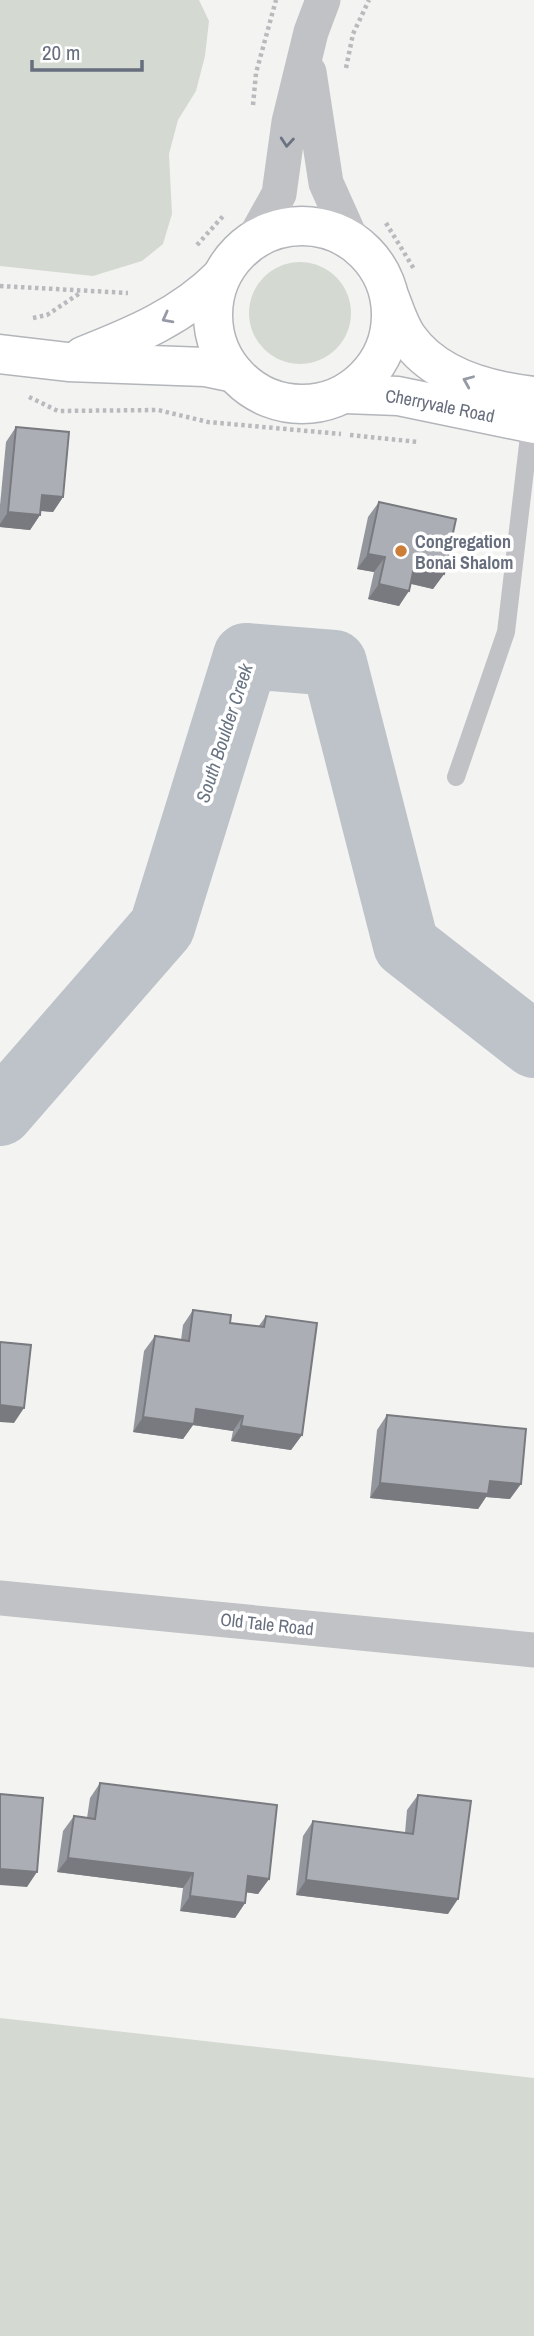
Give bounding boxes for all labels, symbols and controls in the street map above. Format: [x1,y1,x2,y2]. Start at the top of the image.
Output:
scale bar [32,28,142,72]
text: 20 m [42,38,80,67]
one-way arrow [280,137,295,148]
one-way arrow [162,310,174,324]
one-way arrow [463,375,475,389]
street label: Cherryvale Road [385,383,497,428]
place label: Congregation Bonai Shalom [415,529,513,575]
marker: Congregation Bonai Shalom [393,543,409,559]
water label: South Boulder Creek [189,659,259,806]
street label: Old Tale Road [219,1607,315,1641]

